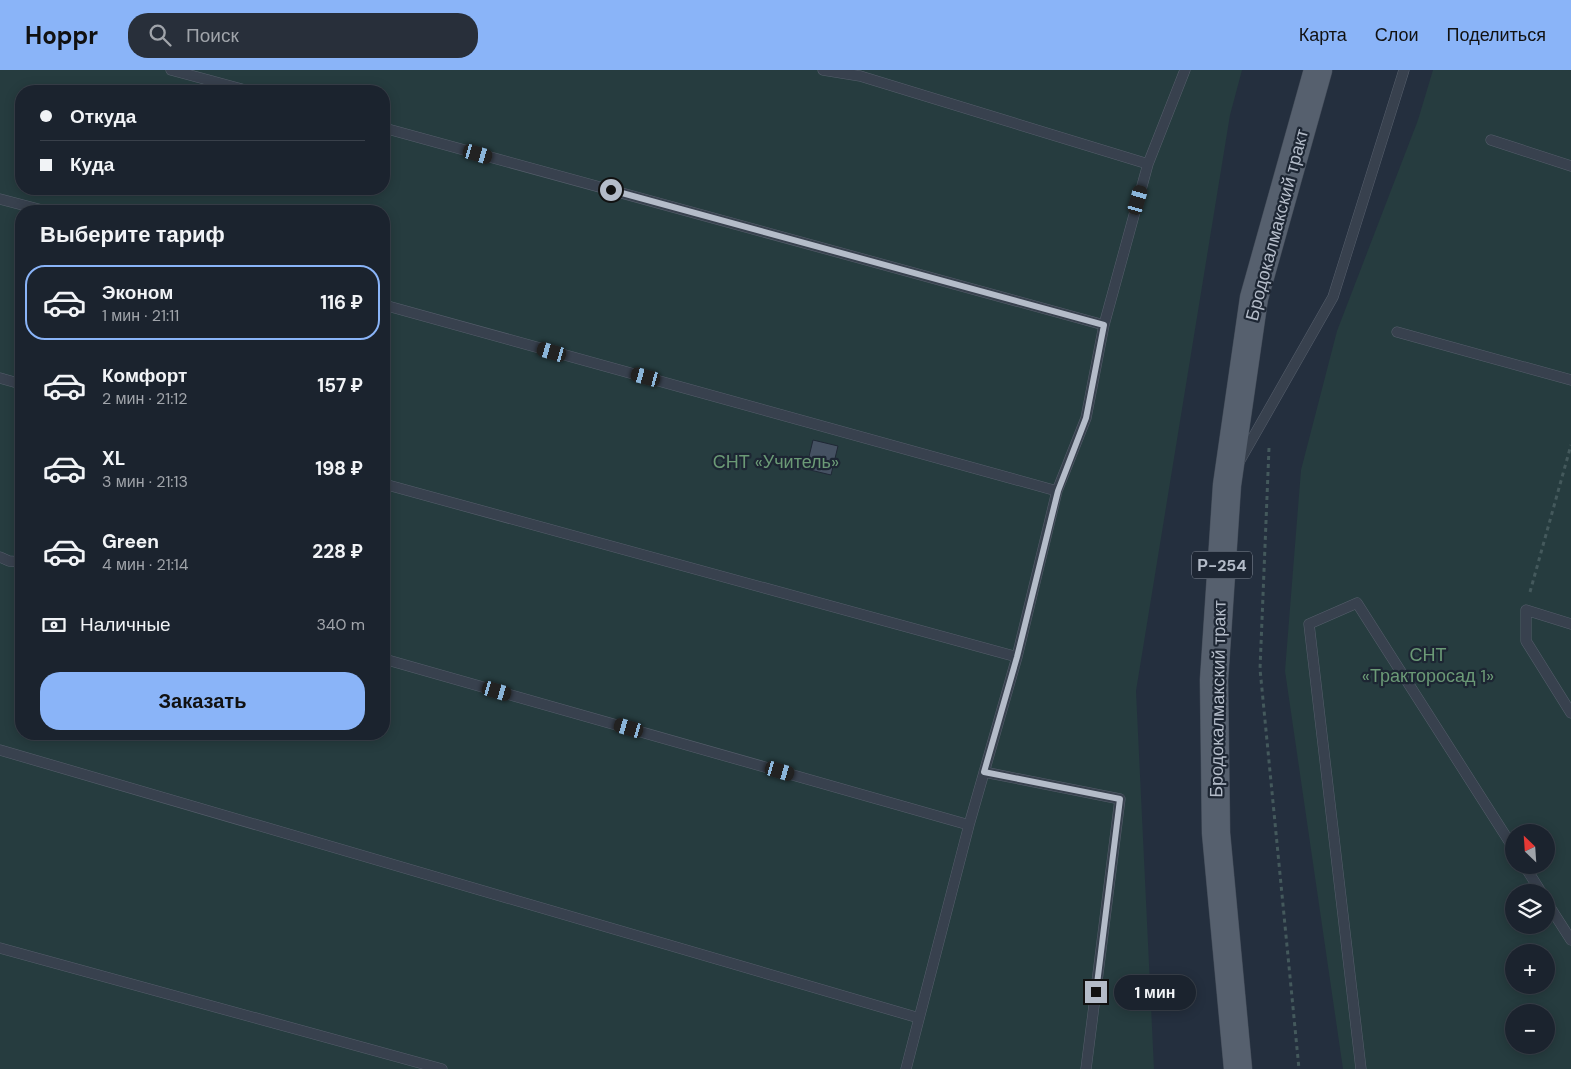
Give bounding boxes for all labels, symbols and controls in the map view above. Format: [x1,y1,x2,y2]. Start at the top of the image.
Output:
search box [128,13,478,58]
text: Hoppr [25,20,98,51]
icon: search [146,21,174,49]
text: Поиск [186,23,239,48]
text: Карта [1299,23,1347,47]
text: Слои [1375,23,1419,47]
text: Поделиться [1447,23,1546,47]
text: Откуда [70,104,136,129]
street label: Бродокалмакский тракт [1240,126,1314,324]
car [461,143,494,165]
text: Куда [70,152,114,177]
route start [600,179,622,201]
car [1126,184,1149,216]
text: Выберите тариф [40,220,225,249]
icon: car [42,280,87,325]
text: Эконом [102,280,173,305]
text: 116 ₽ [320,290,363,315]
text: 1 мин · 21:11 [102,305,179,326]
car [535,341,568,363]
icon: car [42,363,87,408]
text: Комфорт [102,363,187,388]
car [629,366,662,388]
text: 157 ₽ [317,373,363,398]
text: 2 мин · 21:12 [102,388,188,409]
icon: car [42,446,87,491]
text: XL [102,446,125,471]
park label: СНТ «Учитель» [713,450,839,474]
text: 198 ₽ [315,456,363,481]
text: 3 мин · 21:13 [102,471,188,492]
icon: car [42,529,87,574]
text: Green [102,529,159,554]
text: 228 ₽ [312,539,363,564]
road number: Р-254 [1192,552,1252,578]
text: 4 мин · 21:14 [102,554,189,575]
street label: Бродокалмакский тракт [1204,600,1232,798]
icon: cash [40,611,68,639]
text: Наличные [80,612,171,637]
text: 340 m [316,614,365,635]
park label: СНТ «Тракторосад 1» [1362,643,1494,688]
button: Заказать [40,672,365,730]
car [480,680,513,702]
car [612,717,645,739]
car [763,760,796,782]
north arrow [1505,824,1555,874]
map controls [1505,824,1555,1054]
button: layers [1505,884,1555,934]
button: + [1505,944,1555,994]
callout: 1 мин [1114,974,1196,1010]
route end [1085,981,1107,1003]
text: 1 мин [1135,982,1175,1003]
button: − [1505,1004,1555,1054]

